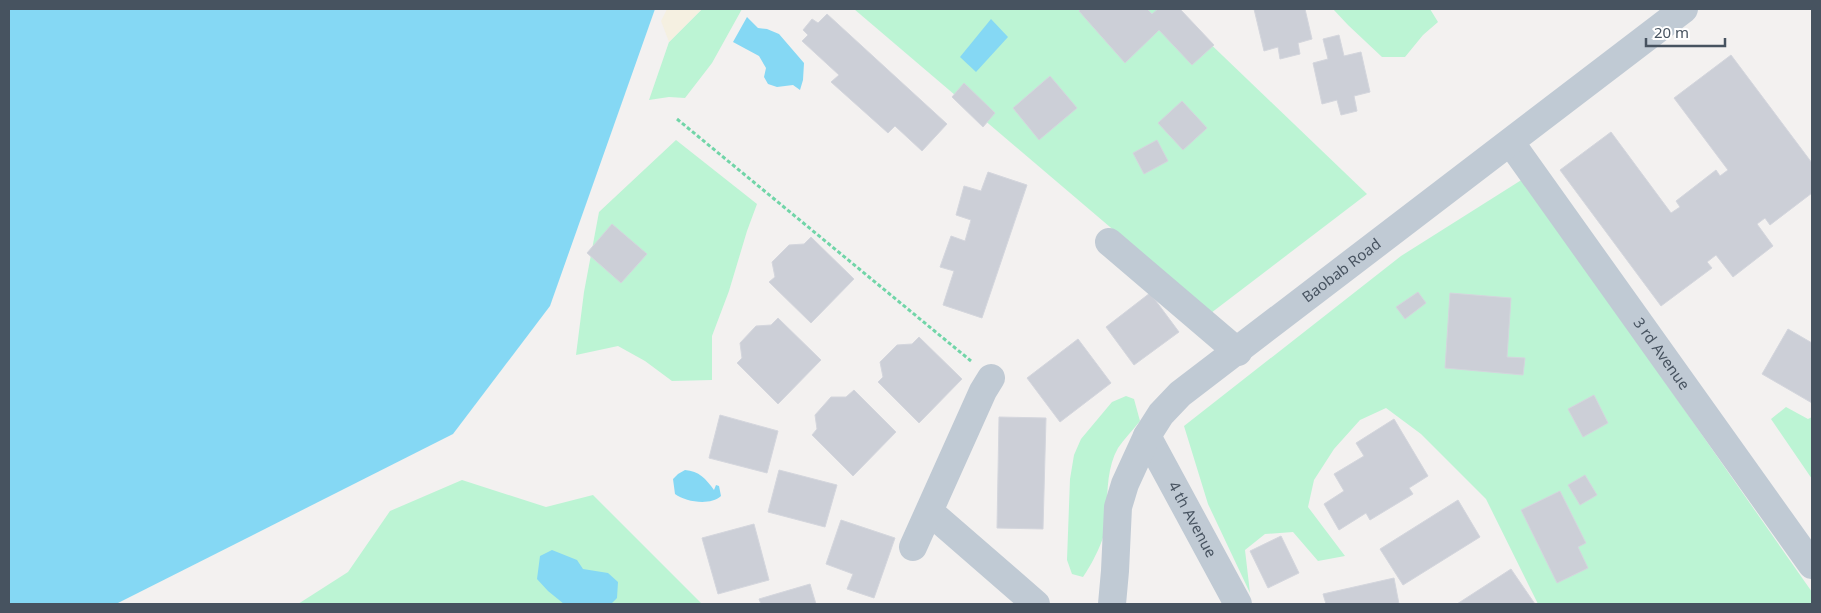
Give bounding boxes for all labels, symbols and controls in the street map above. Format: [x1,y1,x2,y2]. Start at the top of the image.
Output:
scale bar [1646,15,1725,47]
text: 20 m [1654,22,1689,42]
street label: Baobab Road [1297,233,1384,306]
street label: 3 rd Avenue [1630,313,1695,393]
street label: 4 th Avenue [1164,477,1222,561]

